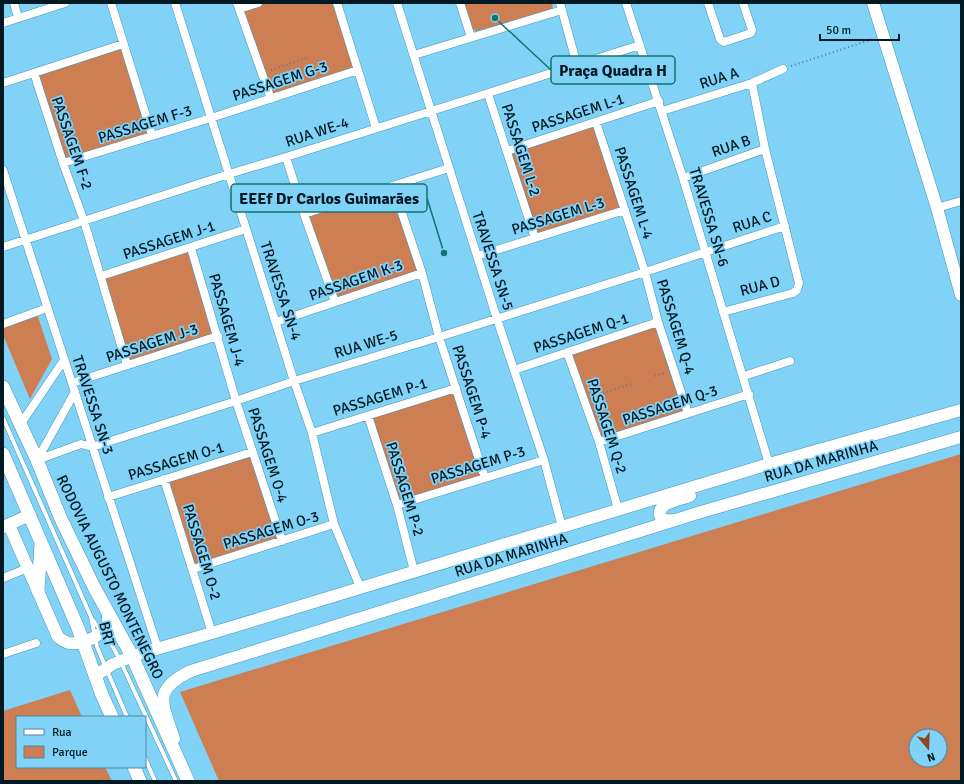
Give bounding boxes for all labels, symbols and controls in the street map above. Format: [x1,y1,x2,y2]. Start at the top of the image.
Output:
scale bar [820,16,899,42]
text: 50 m [826,23,851,38]
callout: Praça Quadra H [551,56,675,84]
street label: PASSAGEM G-3 [230,57,330,105]
text: Praça Quadra H [559,61,667,81]
street label: RUA A [697,63,741,93]
street label: PASSAGEM L-1 [530,90,626,136]
street label: PASSAGEM F-2 [48,94,96,192]
street label: PASSAGEM F-3 [96,101,194,147]
street label: PASSAGEM L-2 [498,102,544,198]
street label: RUA WE-4 [283,113,351,151]
street label: RUA B [709,131,753,161]
street label: PASSAGEM L-4 [611,145,657,241]
street label: TRAVESSA SN-6 [685,165,733,269]
callout: EEEf Dr Carlos Guimarães [231,184,427,212]
text: EEEf Dr Carlos Guimarães [239,189,419,209]
street label: PASSAGEM L-3 [509,193,607,239]
street label: RUA C [730,207,774,237]
street label: TRAVESSA SN-5 [469,209,517,313]
street label: PASSAGEM J-1 [121,217,217,263]
street label: TRAVESSA SN-4 [257,239,305,343]
street label: PASSAGEM K-3 [307,256,405,304]
street label: PASSAGEM J-4 [205,271,249,369]
street label: RUA D [738,272,782,300]
street label: PASSAGEM Q-4 [653,277,699,377]
street label: PASSAGEM Q-1 [531,309,631,357]
street label: PASSAGEM J-3 [104,320,200,366]
street label: RUA WE-5 [332,326,400,362]
street label: PASSAGEM P-4 [448,343,496,441]
street label: TRAVESSA SN-3 [69,353,117,457]
street label: PASSAGEM P-1 [331,374,429,420]
street label: PASSAGEM Q-2 [583,376,631,476]
street label: PASSAGEM Q-3 [620,381,720,429]
street label: PASSAGEM O-4 [244,405,292,505]
street label: RUA DA MARINHA [762,436,880,486]
street label: PASSAGEM O-1 [126,438,226,484]
street label: PASSAGEM P-2 [382,440,428,538]
street label: PASSAGEM P-3 [429,442,527,488]
street label: RODOVIA AUGUSTO MONTENEGRO [53,472,167,682]
street label: PASSAGEM O-2 [179,502,225,602]
street label: PASSAGEM O-3 [221,507,321,553]
street label: RUA DA MARINHA [452,529,570,581]
street label: BRT [95,620,119,649]
legend [16,716,146,768]
text: Rua [52,725,72,740]
north arrow [908,728,948,768]
text: Parque [52,745,88,760]
text: N [925,750,937,764]

